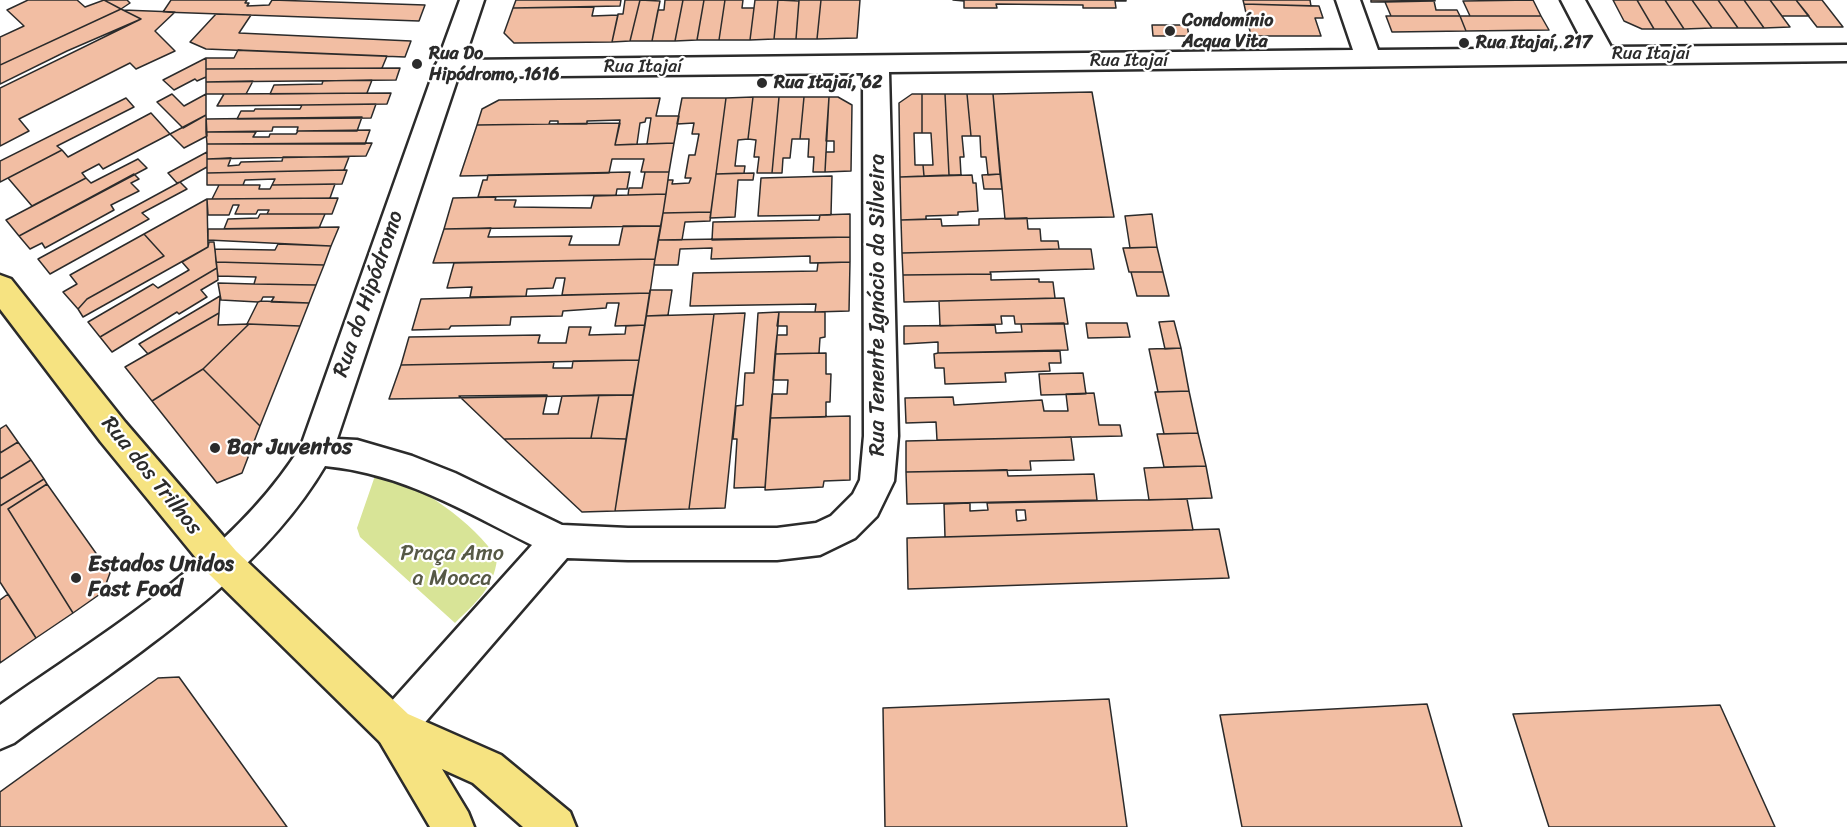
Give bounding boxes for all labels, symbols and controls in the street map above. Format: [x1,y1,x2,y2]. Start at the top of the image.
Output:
place label: Condomínio Acqua Vita [1182,10,1273,52]
marker: Condomínio Acqua Vita [1163,24,1177,38]
place label: Rua Itajaí, 217 [1476,32,1592,54]
marker: Rua Itajaí, 217 [1457,36,1471,50]
place label: Rua Do Hipódromo, 1616 [429,43,560,86]
street label: Rua Itajaí [1612,43,1690,65]
street label: Rua Itajaí [1090,50,1168,72]
street label: Rua Itajaí [604,56,682,78]
marker: Rua Do Hipódromo, 1616 [410,57,424,71]
place label: Rua Itajaí, 62 [774,72,882,94]
marker: Rua Itajaí, 62 [755,76,769,90]
street label: Rua Tenente Ignácio da Silveira [865,154,891,456]
street label: Rua do Hipódromo [328,207,410,381]
street label: Rua dos Trilhos [95,411,207,541]
place label: Bar Juventos [227,435,352,461]
marker: Bar Juventos [208,441,222,455]
park label: Praça Amo a Mooca [400,541,504,592]
place label: Estados Unidos Fast Food [88,552,234,604]
marker: Estados Unidos Fast Food [69,571,83,585]

